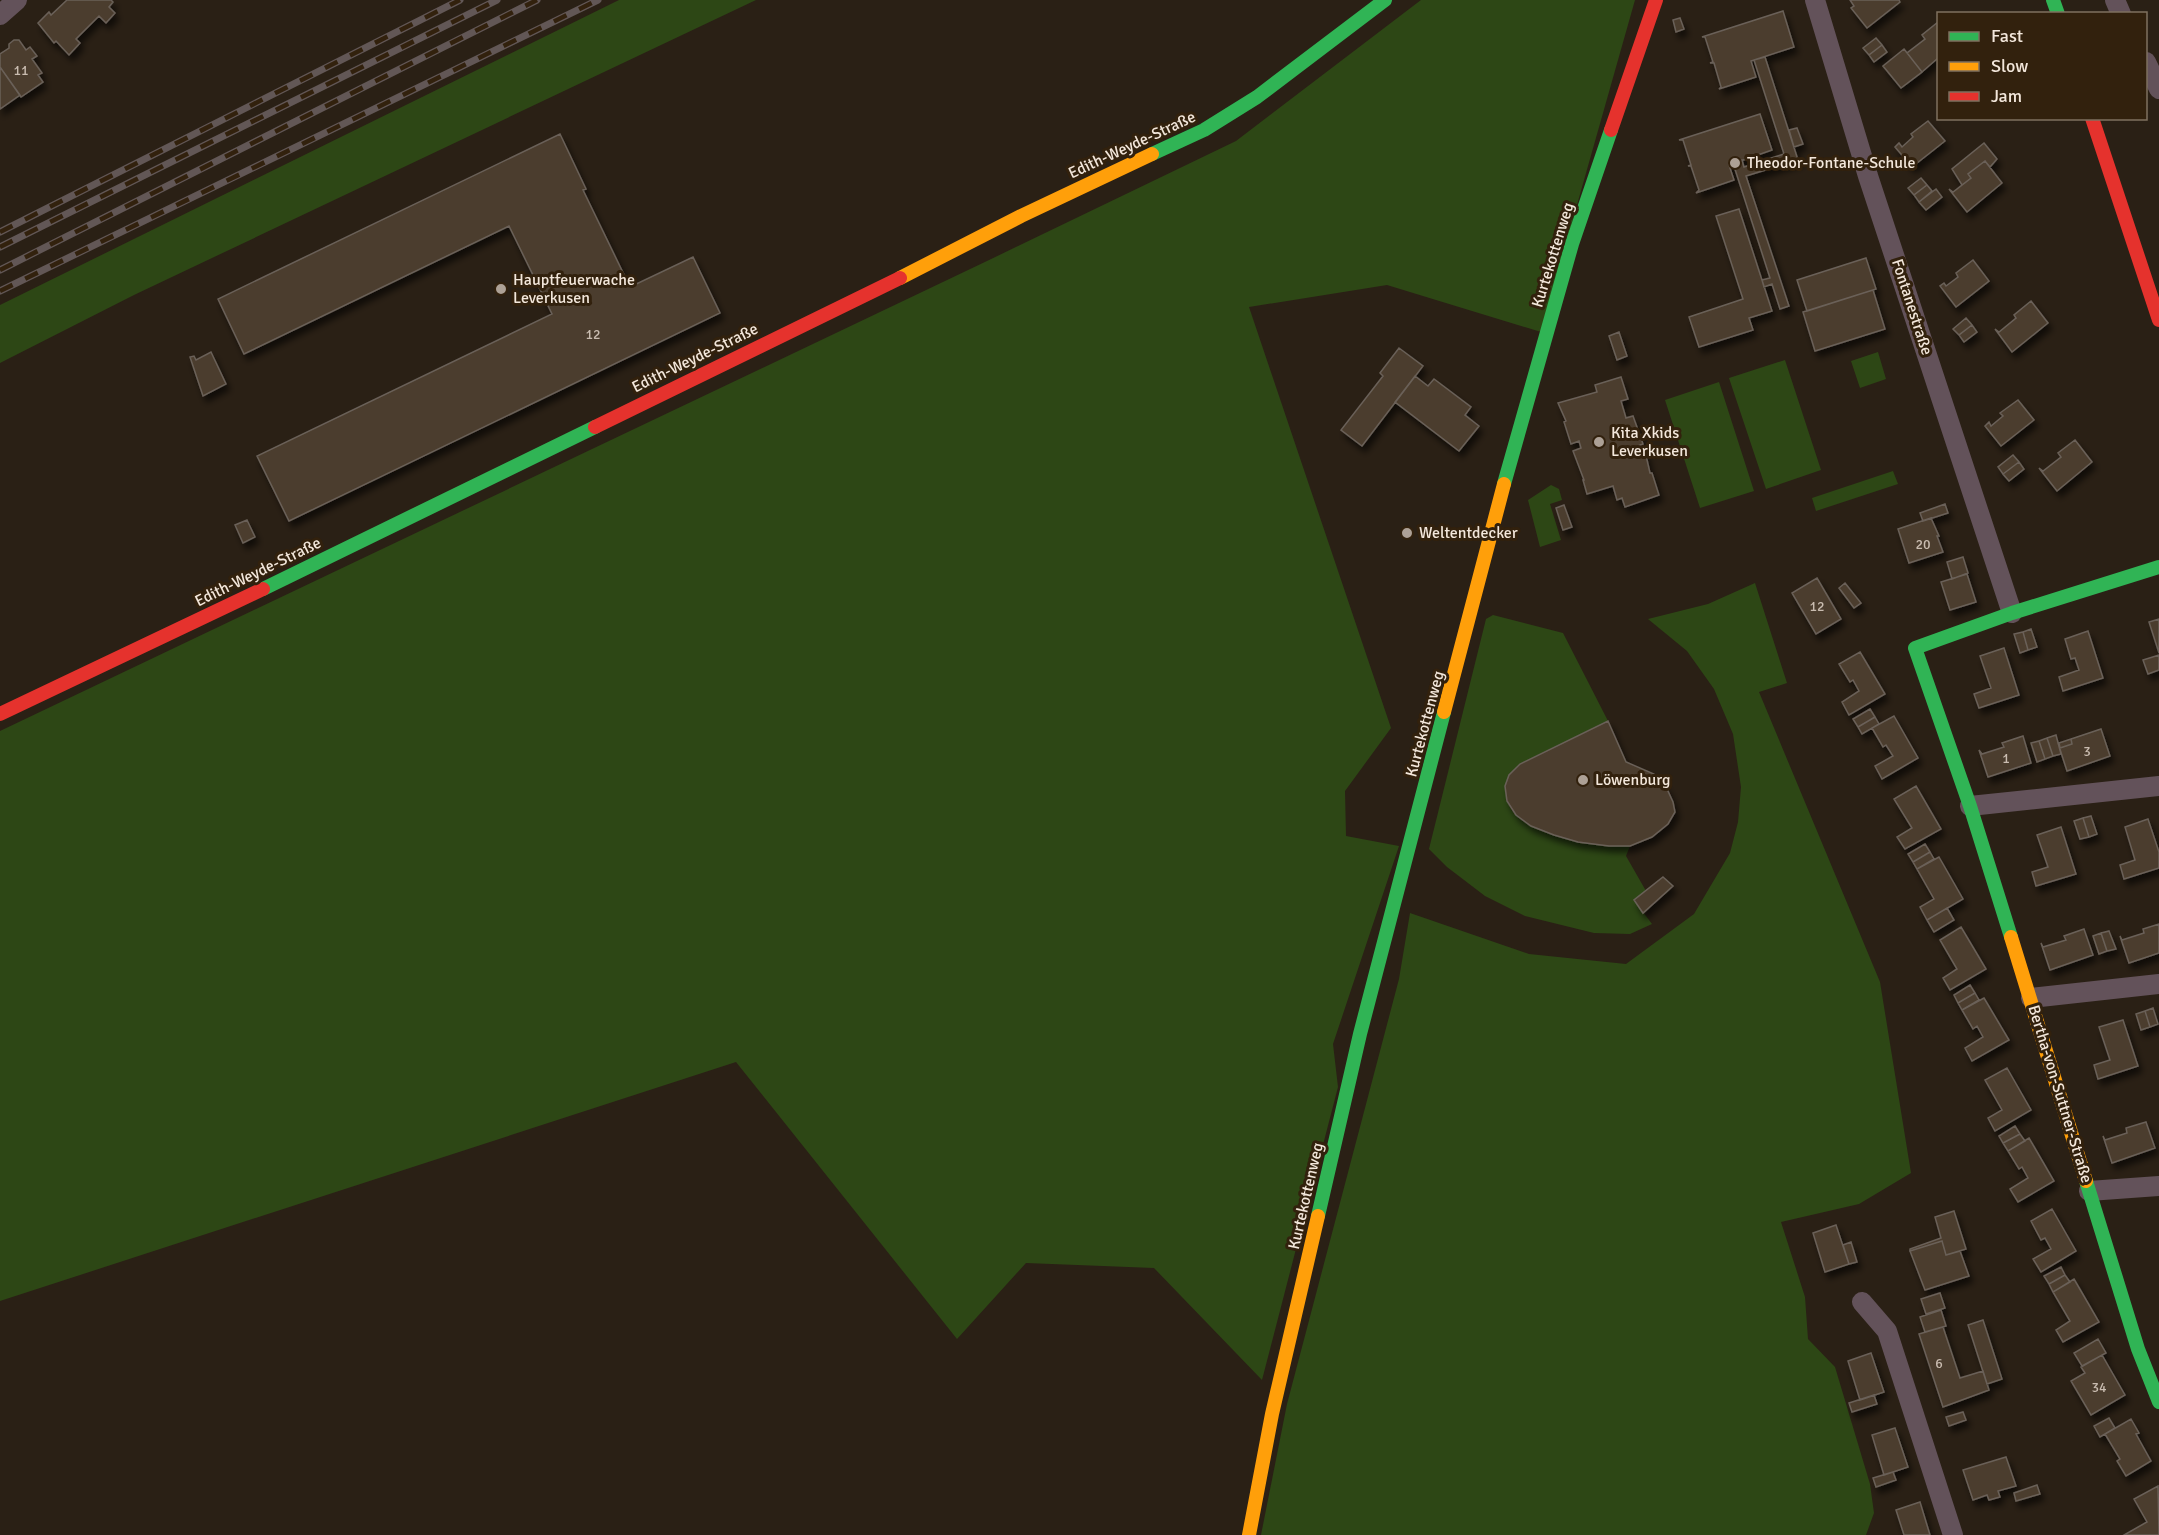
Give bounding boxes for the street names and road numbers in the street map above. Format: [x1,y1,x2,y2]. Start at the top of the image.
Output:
street label: Edith-Weyde-Straße [1065,107,1199,183]
street label: Kurtekottenweg [1528,200,1578,310]
street label: Fontanestraße [1887,256,1937,358]
street label: Edith-Weyde-Straße [629,319,761,397]
street label: Edith-Weyde-Straße [192,533,324,611]
street label: Kurtekottenweg [1401,669,1449,779]
street label: Bertha-von-Suttner-Straße [2023,1003,2097,1185]
street label: Kurtekottenweg [1284,1141,1328,1251]

